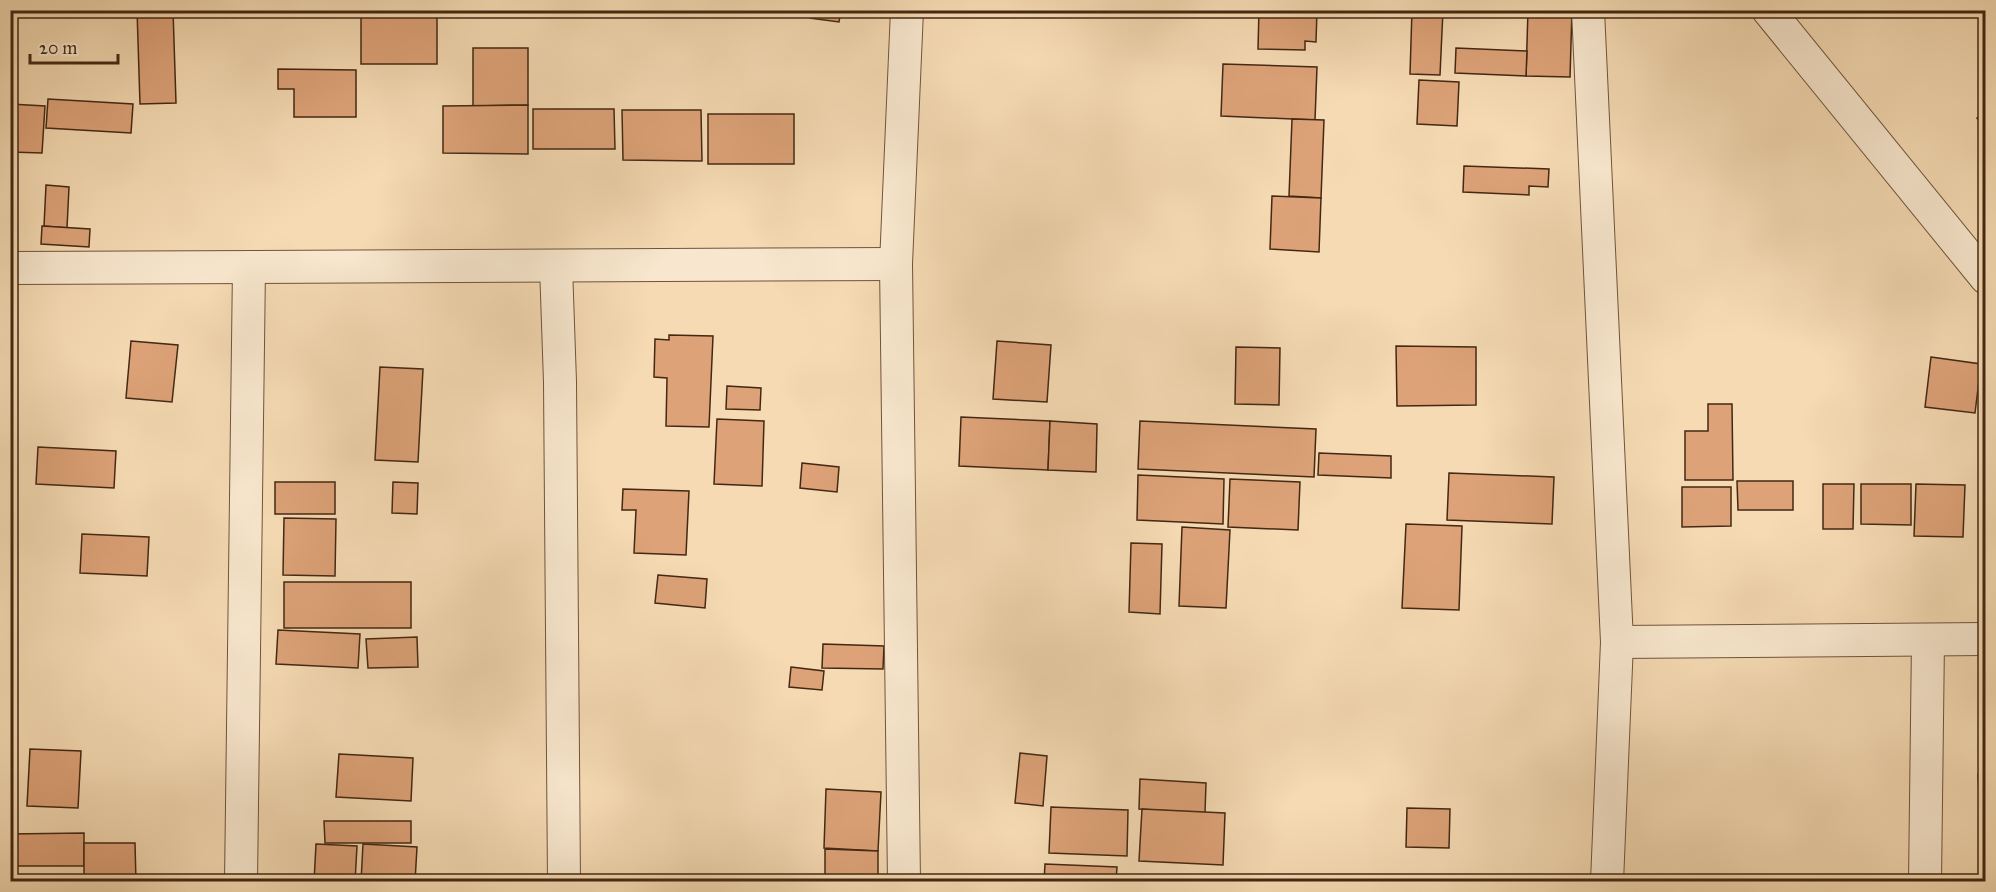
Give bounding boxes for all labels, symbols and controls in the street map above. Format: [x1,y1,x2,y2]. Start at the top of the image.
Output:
scale bar [30,27,118,65]
text: 20 m [39,37,77,59]

